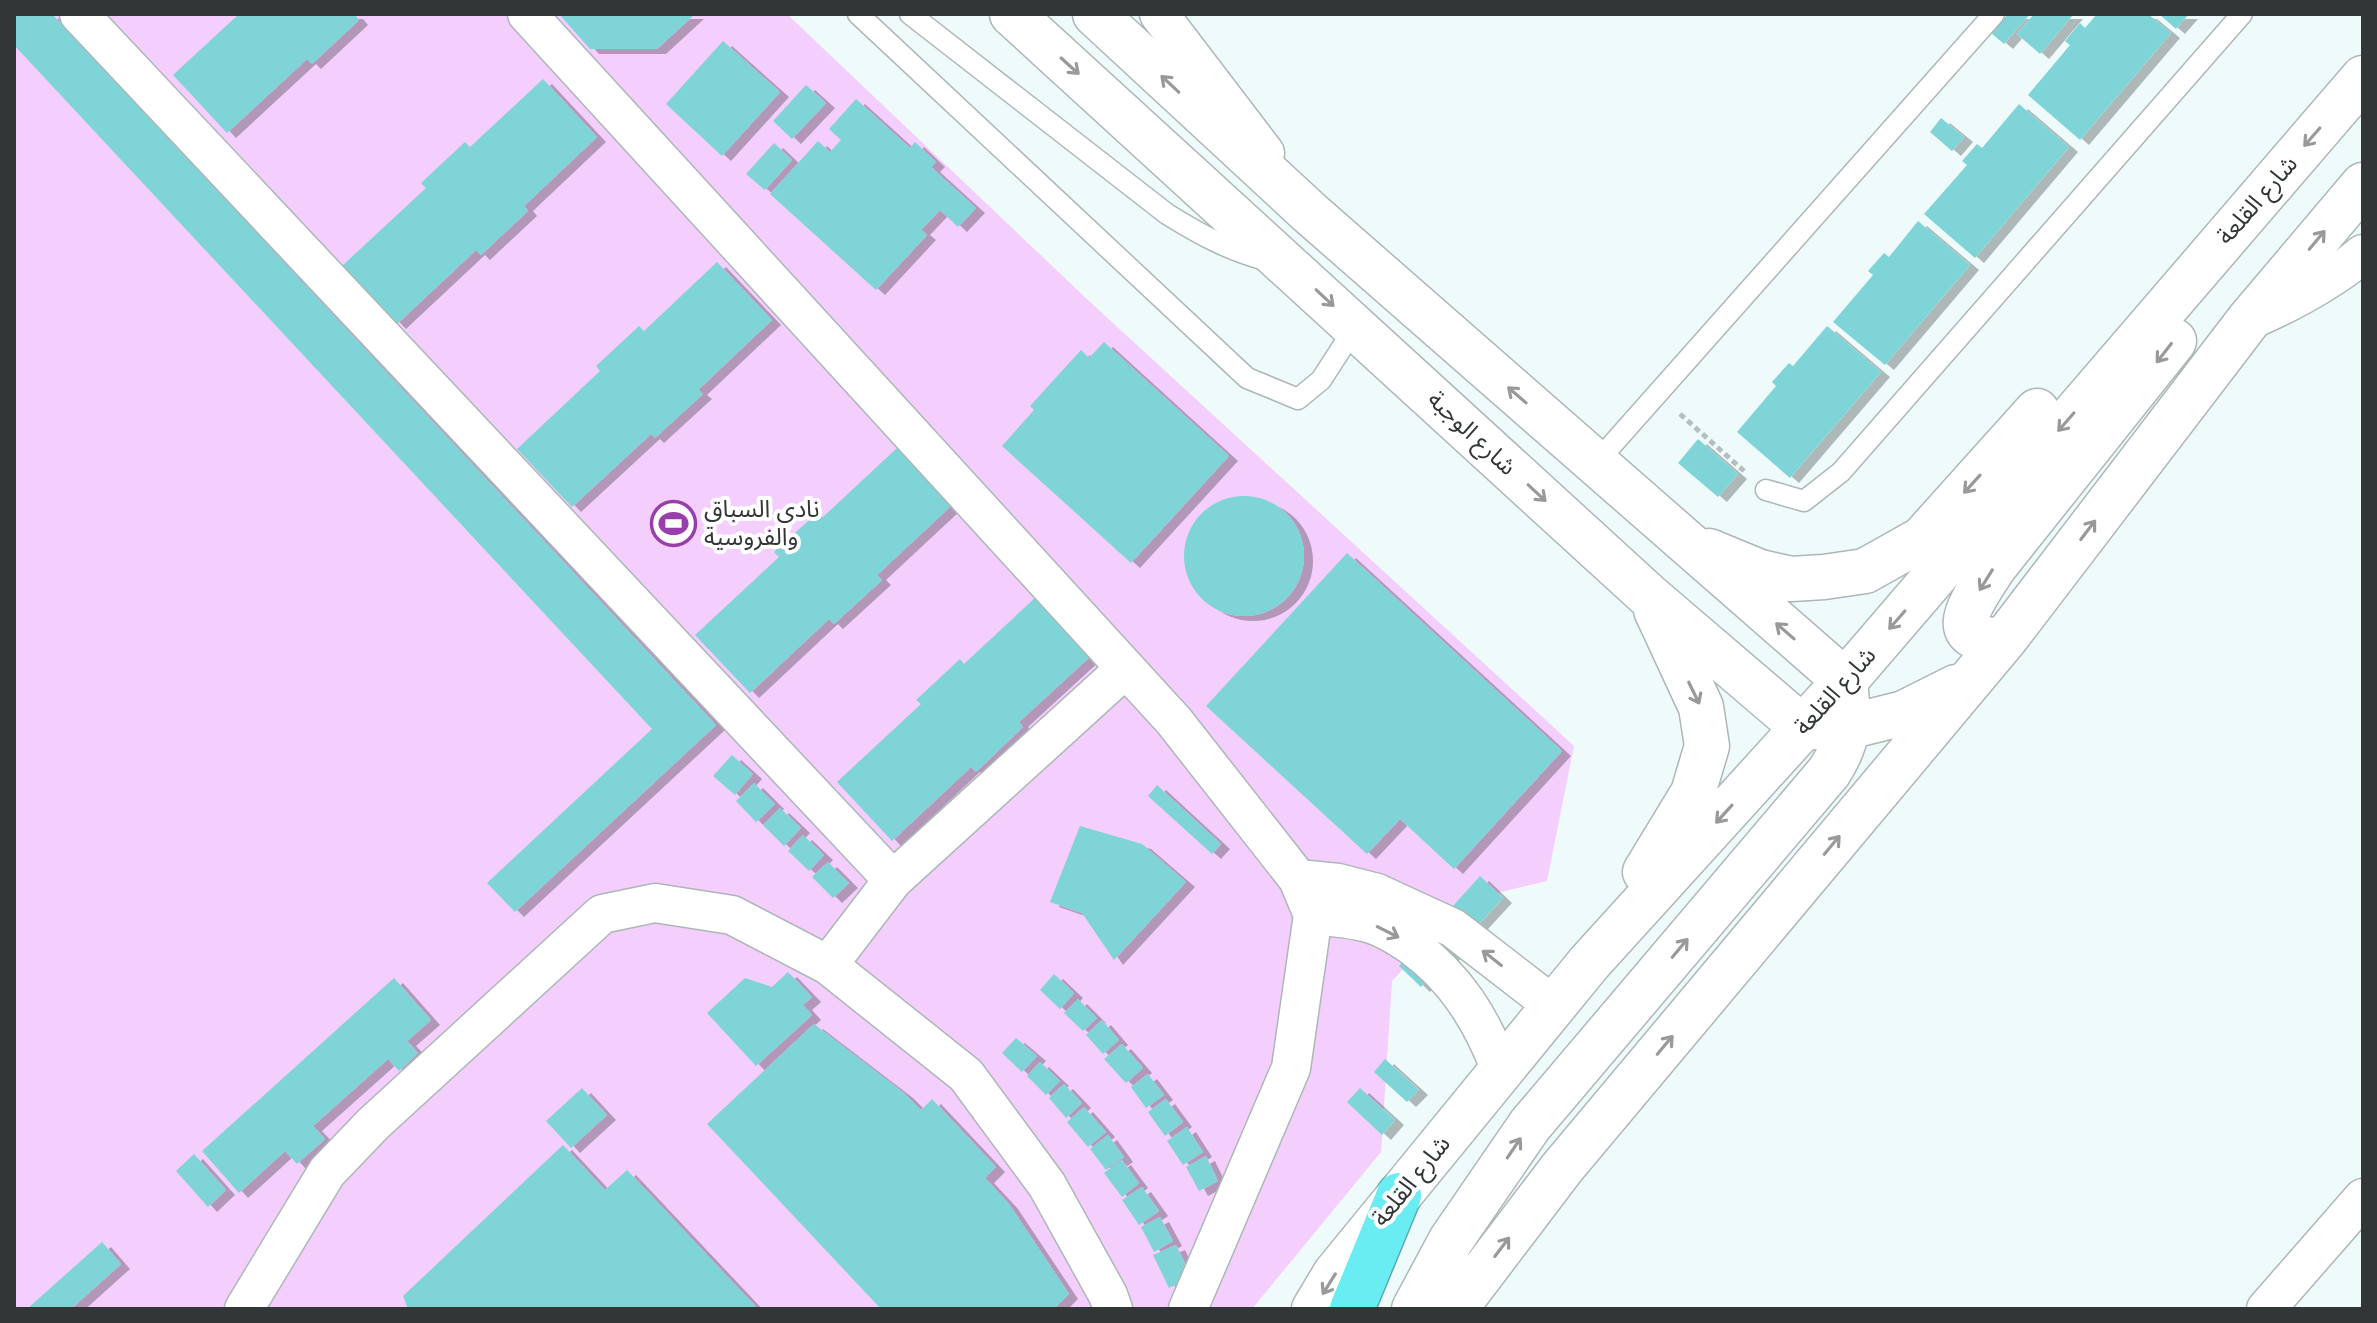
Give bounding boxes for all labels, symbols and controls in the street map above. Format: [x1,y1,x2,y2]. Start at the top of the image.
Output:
one-way arrow [1060,57,1080,75]
one-way arrow [1161,75,1181,93]
one-way arrow [2303,126,2321,146]
street label: شارع القلعة [2209,149,2305,252]
one-way arrow [2307,231,2325,251]
one-way arrow [1315,288,1335,307]
one-way arrow [2156,342,2173,363]
street label: شارع الوجبة [1420,384,1523,483]
one-way arrow [1507,387,1527,405]
one-way arrow [2057,412,2075,432]
one-way arrow [1963,473,1981,493]
one-way arrow [1526,483,1546,501]
place label: نادي السباق والفروسية [704,493,820,551]
sports icon: نادي السباق والفروسية [649,499,697,547]
one-way arrow [2080,520,2097,541]
one-way arrow [1978,568,1995,590]
one-way arrow [1888,609,1906,630]
one-way arrow [1776,622,1796,640]
street label: شارع القلعة [1787,640,1884,743]
one-way arrow [1687,681,1702,705]
one-way arrow [1715,803,1733,823]
one-way arrow [1823,836,1841,856]
one-way arrow [1375,925,1399,940]
one-way arrow [1671,938,1689,958]
one-way arrow [1482,950,1503,967]
one-way arrow [1656,1035,1674,1055]
street label: شارع القلعة [1365,1129,1458,1234]
one-way arrow [1506,1137,1522,1159]
one-way arrow [1493,1237,1510,1258]
one-way arrow [1320,1272,1336,1295]

